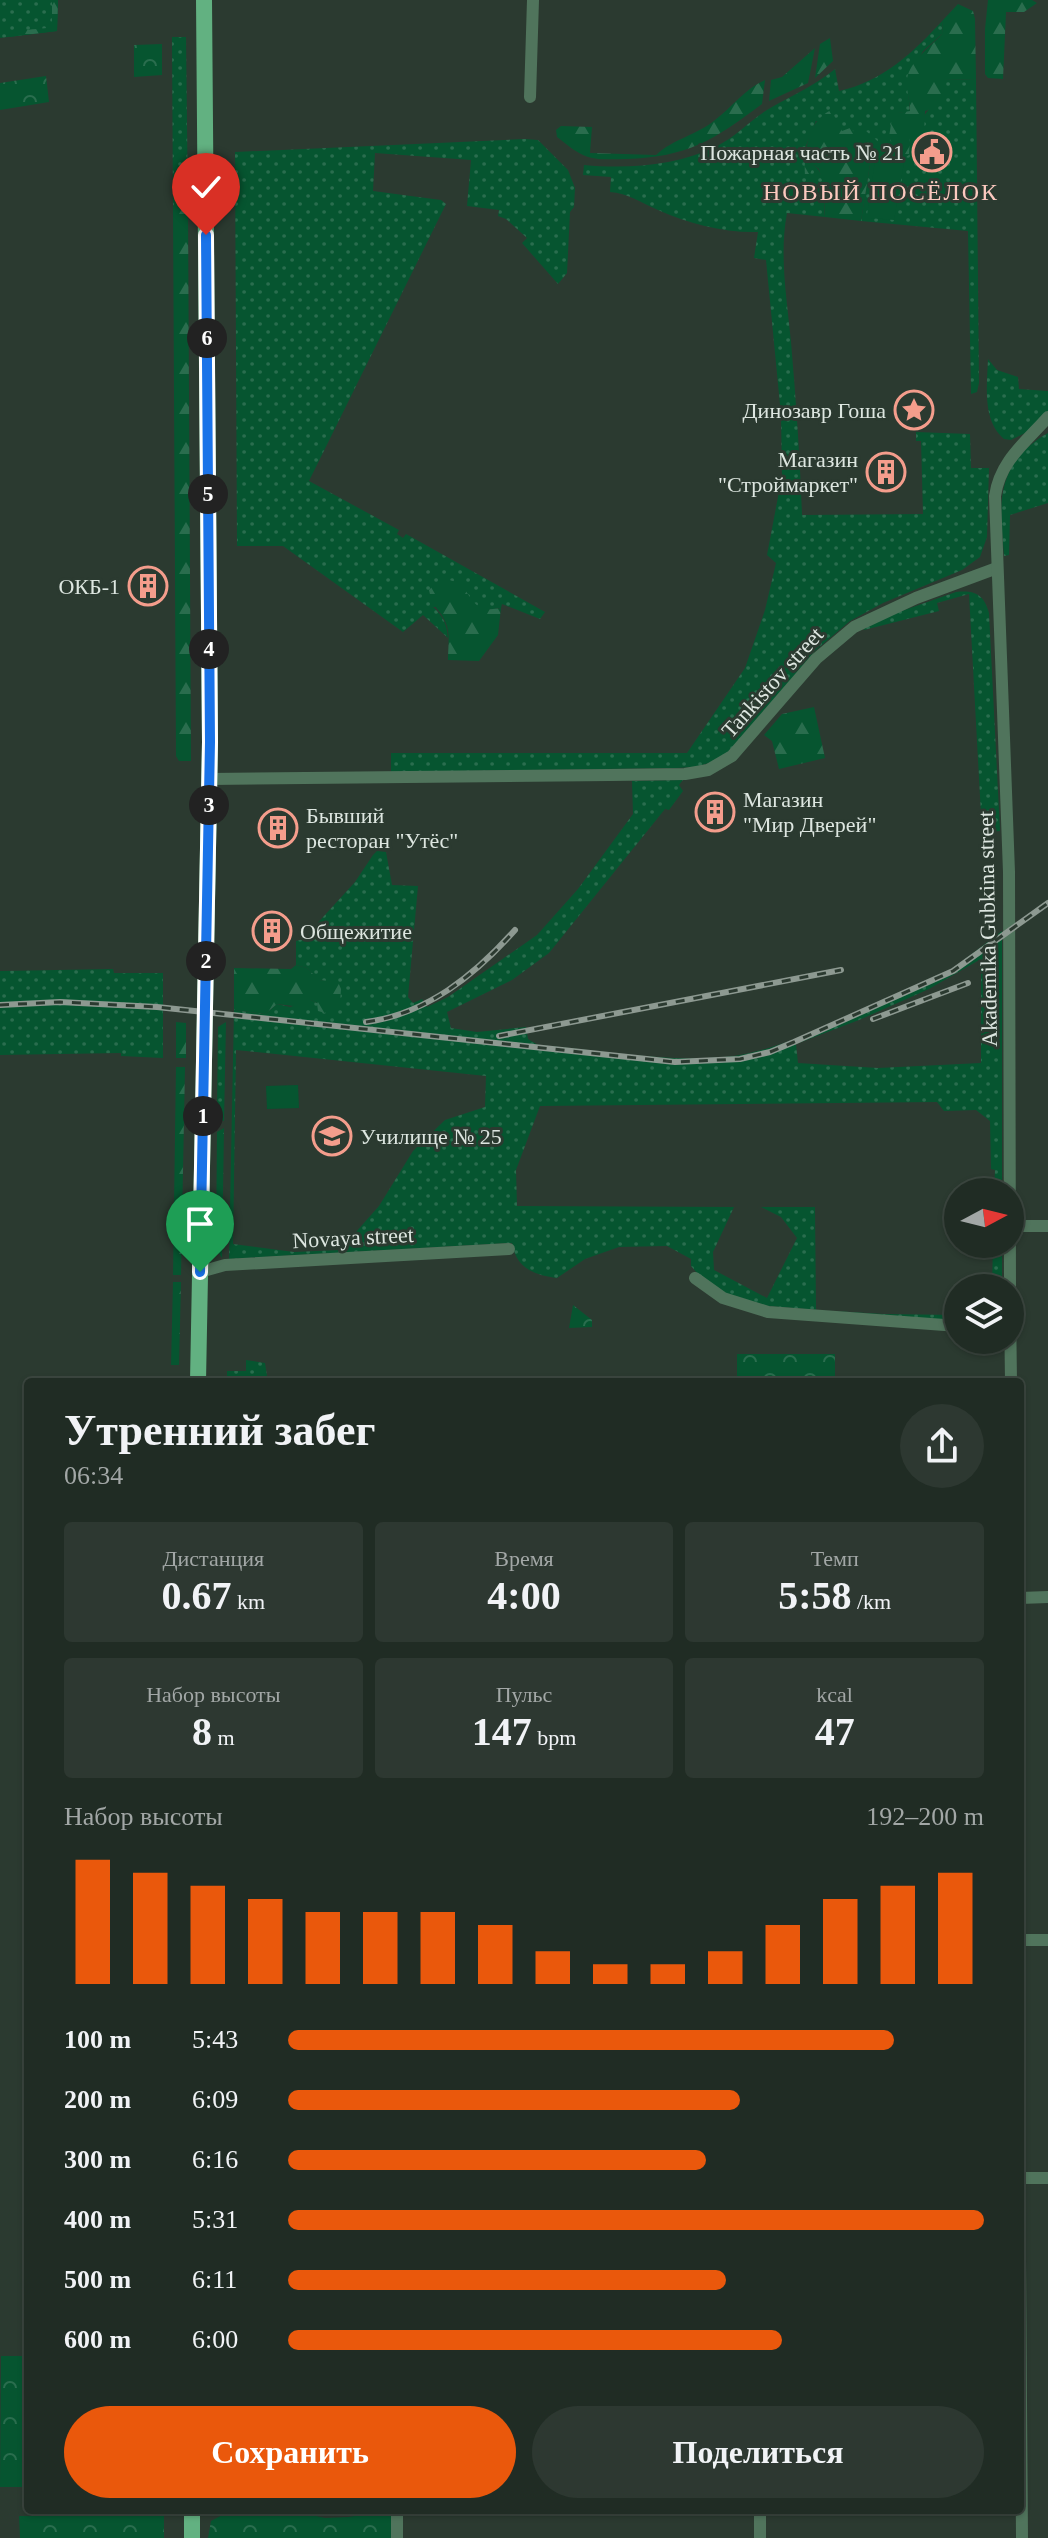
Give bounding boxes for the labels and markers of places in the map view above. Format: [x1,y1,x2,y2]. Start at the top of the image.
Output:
public building icon: Пожарная часть № 21 [911,131,953,173]
place label: Пожарная часть № 21 [700,140,904,165]
pin [172,153,240,235]
pin: 6 [187,318,227,358]
place icon: Динозавр Гоша [893,389,935,431]
place label: Динозавр Гоша [743,398,886,423]
place label: Магазин "Строймаркет" [718,447,858,497]
building icon: Магазин "Строймаркет" [865,451,907,493]
pin: 5 [188,474,228,514]
building icon: ОКБ-1 [127,565,169,607]
place label: ОКБ-1 [58,574,120,599]
pin: 4 [189,629,229,669]
pin: 3 [189,785,229,825]
place label: Магазин "Мир Дверей" [743,787,876,837]
building icon: Магазин "Мир Дверей" [694,791,736,833]
place label: Бывший ресторан "Утёс" [306,803,458,853]
building icon: Бывший ресторан "Утёс" [257,807,299,849]
building icon: Общежитие [251,910,293,952]
place label: Общежитие [300,919,412,944]
pin: 2 [186,941,226,981]
pin: 1 [183,1096,223,1136]
school or university icon: Училище № 25 [311,1115,353,1157]
place label: Училище № 25 [360,1124,502,1149]
pin [166,1190,234,1272]

